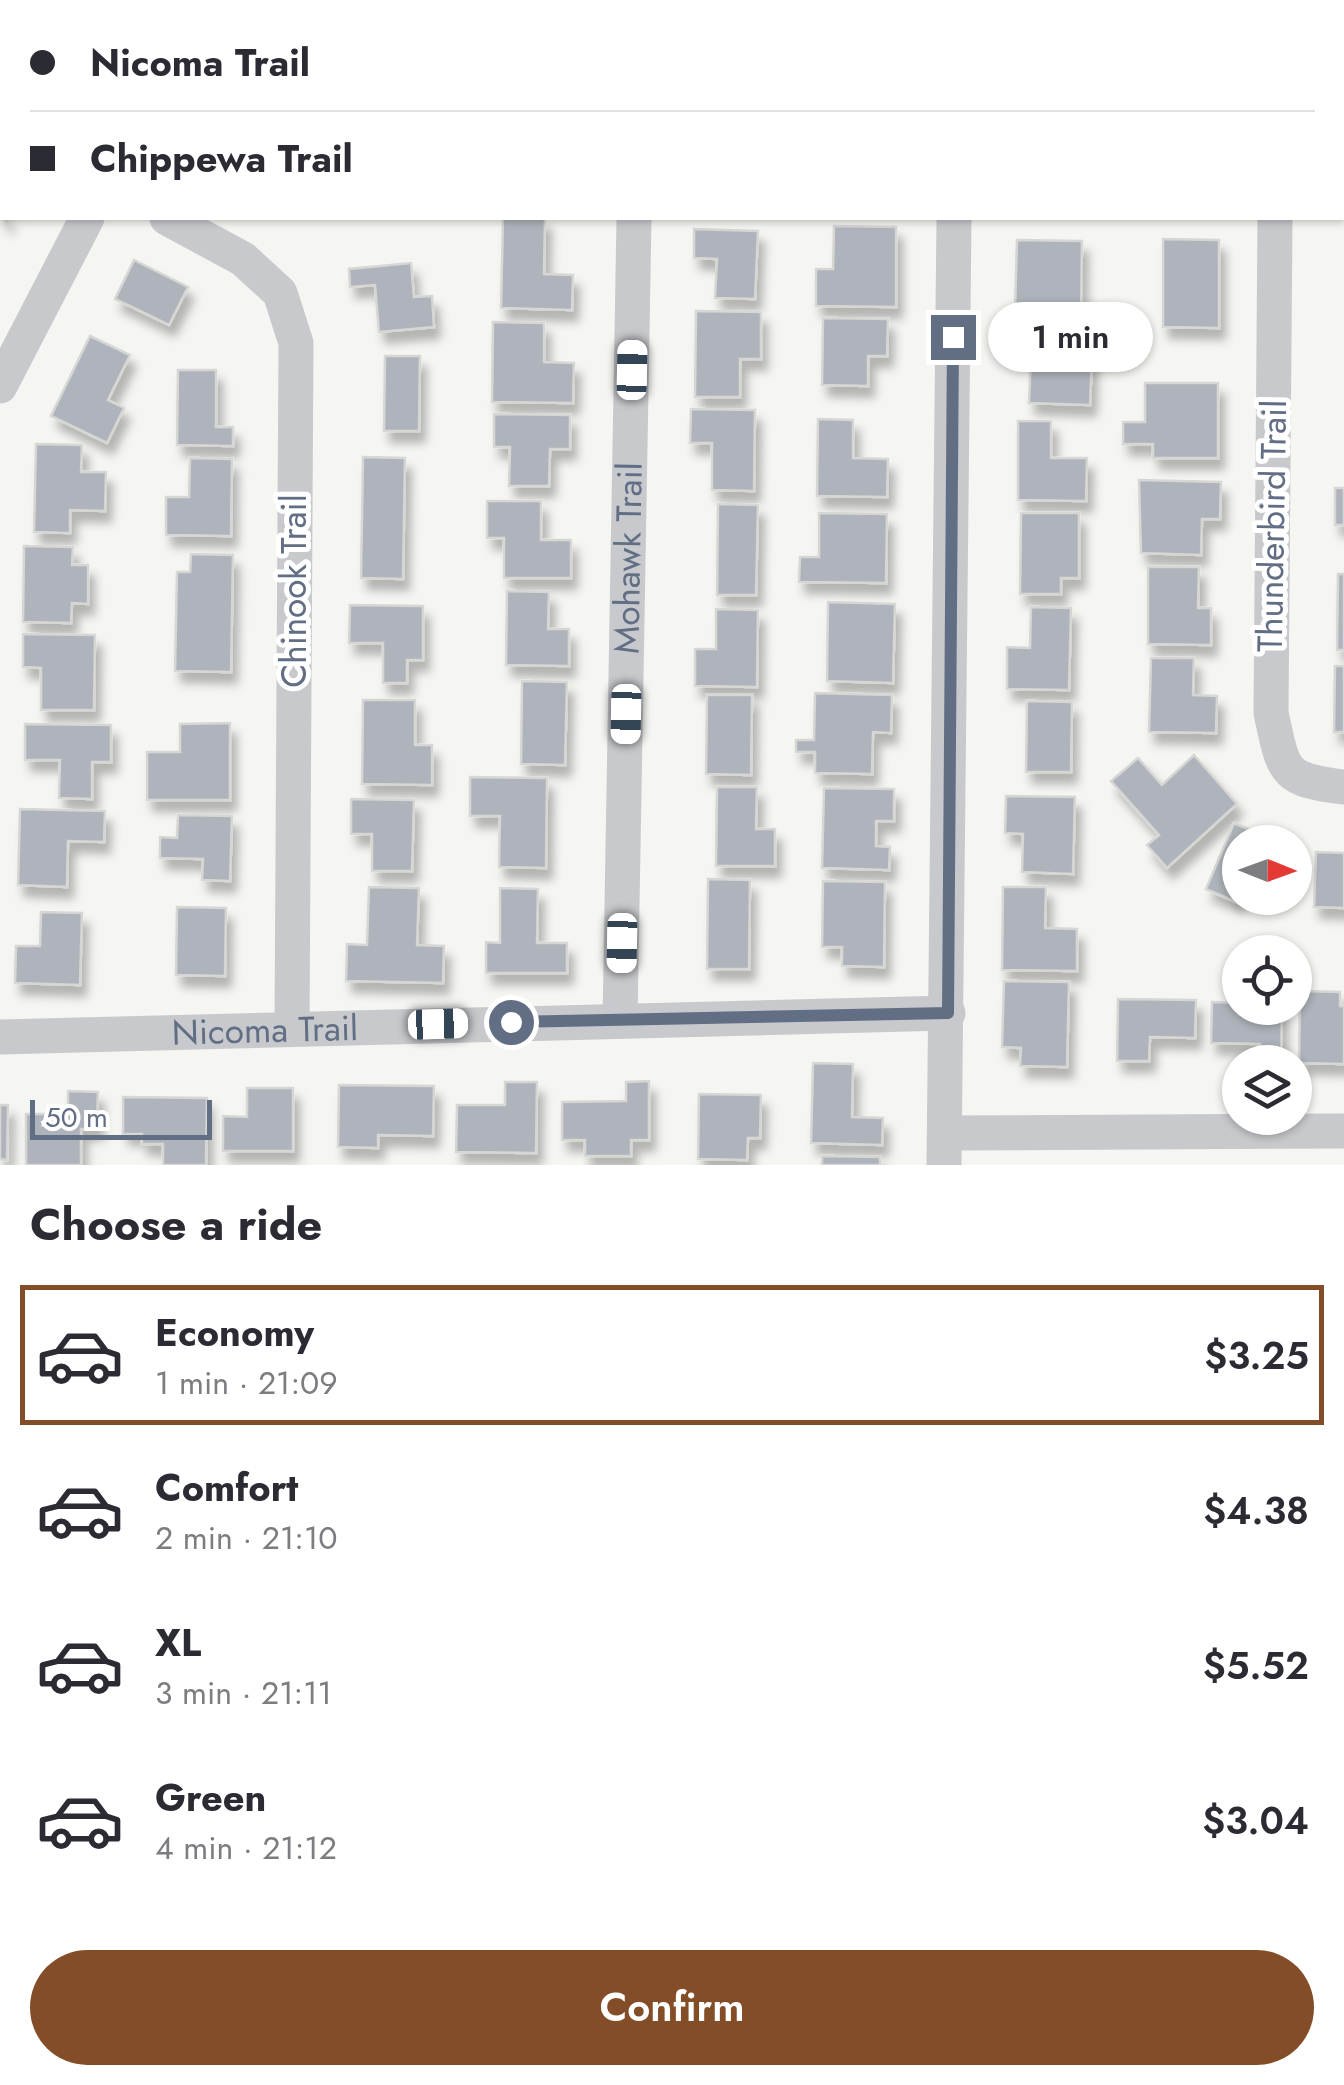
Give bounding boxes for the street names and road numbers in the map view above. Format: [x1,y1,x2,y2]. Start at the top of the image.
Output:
street label: Thunderbird Trail [1245,399,1299,653]
street label: Mohawk Trail [601,462,655,654]
street label: Chinook Trail [269,494,319,688]
street label: Nicoma Trail [171,1003,359,1058]

